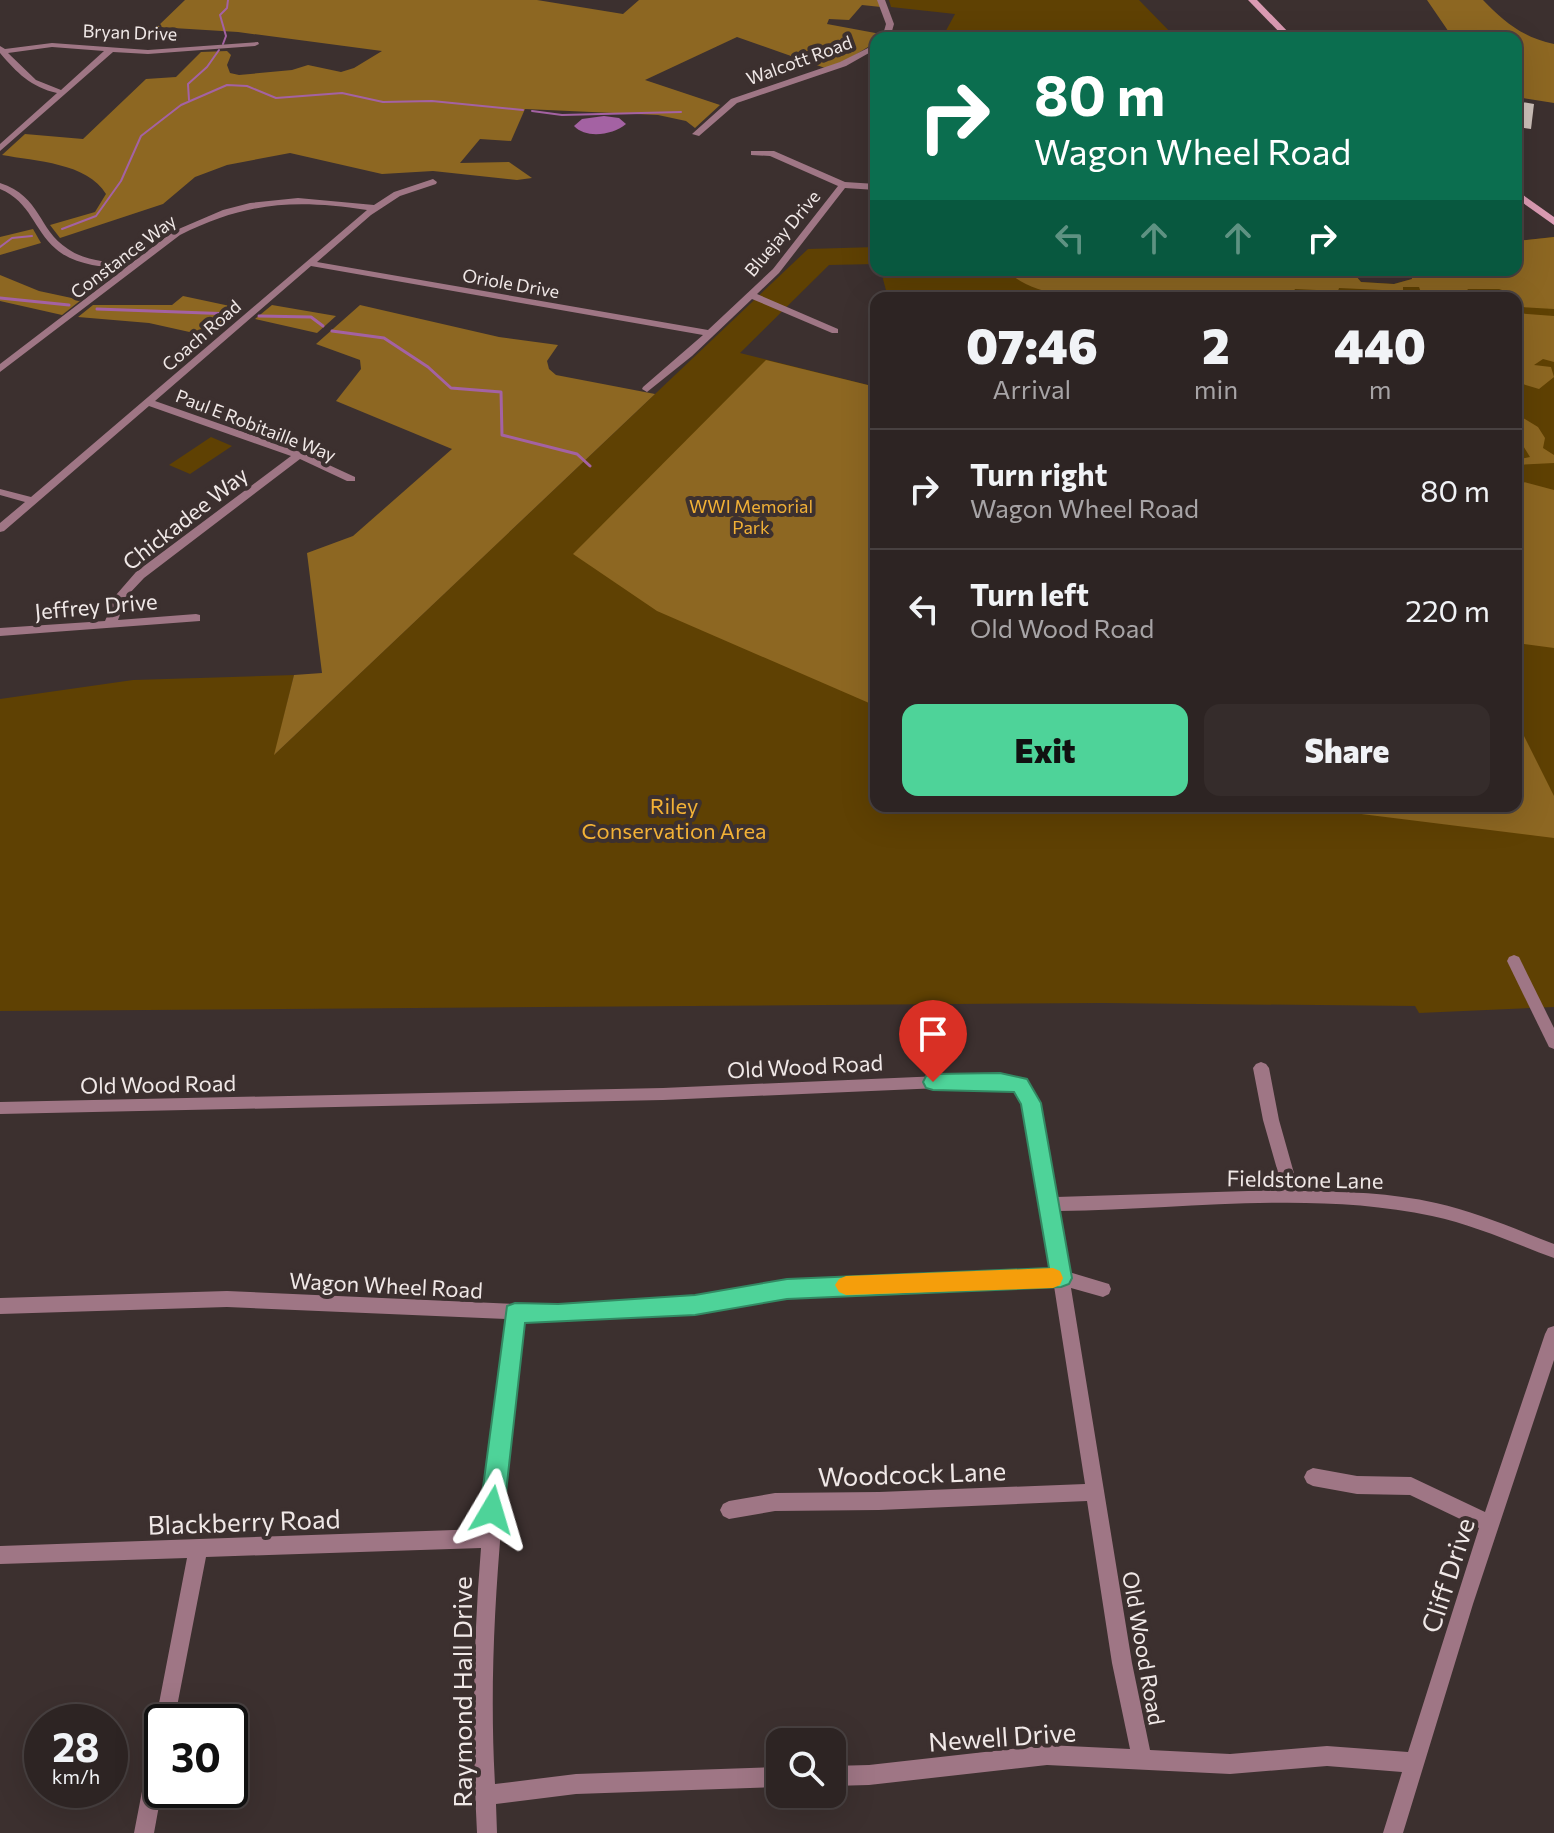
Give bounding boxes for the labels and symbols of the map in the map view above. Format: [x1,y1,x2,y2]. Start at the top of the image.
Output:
street label: Bryan Drive [82,19,178,45]
street label: Walcott Road [743,31,855,89]
street label: Bluejay Drive [740,185,824,281]
street label: Constance Way [66,209,180,303]
street label: Oriole Drive [461,264,561,302]
street label: Coach Road [157,295,245,375]
street label: Paul E Robitaille Way [173,384,339,466]
street label: Chickadee Way [117,461,253,575]
park label: WWI Memorial Park [689,495,813,538]
street label: Jeffrey Drive [33,587,159,625]
park label: Riley Conservation Area [581,792,767,844]
pin [899,1000,967,1082]
street label: Old Wood Road [726,1048,884,1084]
street label: Old Wood Road [80,1069,236,1099]
street label: Fieldstone Lane [1226,1164,1384,1194]
street label: Wagon Wheel Road [288,1266,484,1304]
street label: Woodcock Lane [817,1454,1007,1492]
position arrow [450,1468,534,1552]
street label: Blackberry Road [147,1502,341,1540]
street label: Cliff Drive [1414,1514,1480,1636]
street label: Old Wood Road [1117,1569,1171,1727]
street label: Raymond Hall Drive [446,1576,477,1808]
speed limit sign: 30 [144,1704,248,1808]
street label: Newell Drive [927,1715,1077,1757]

